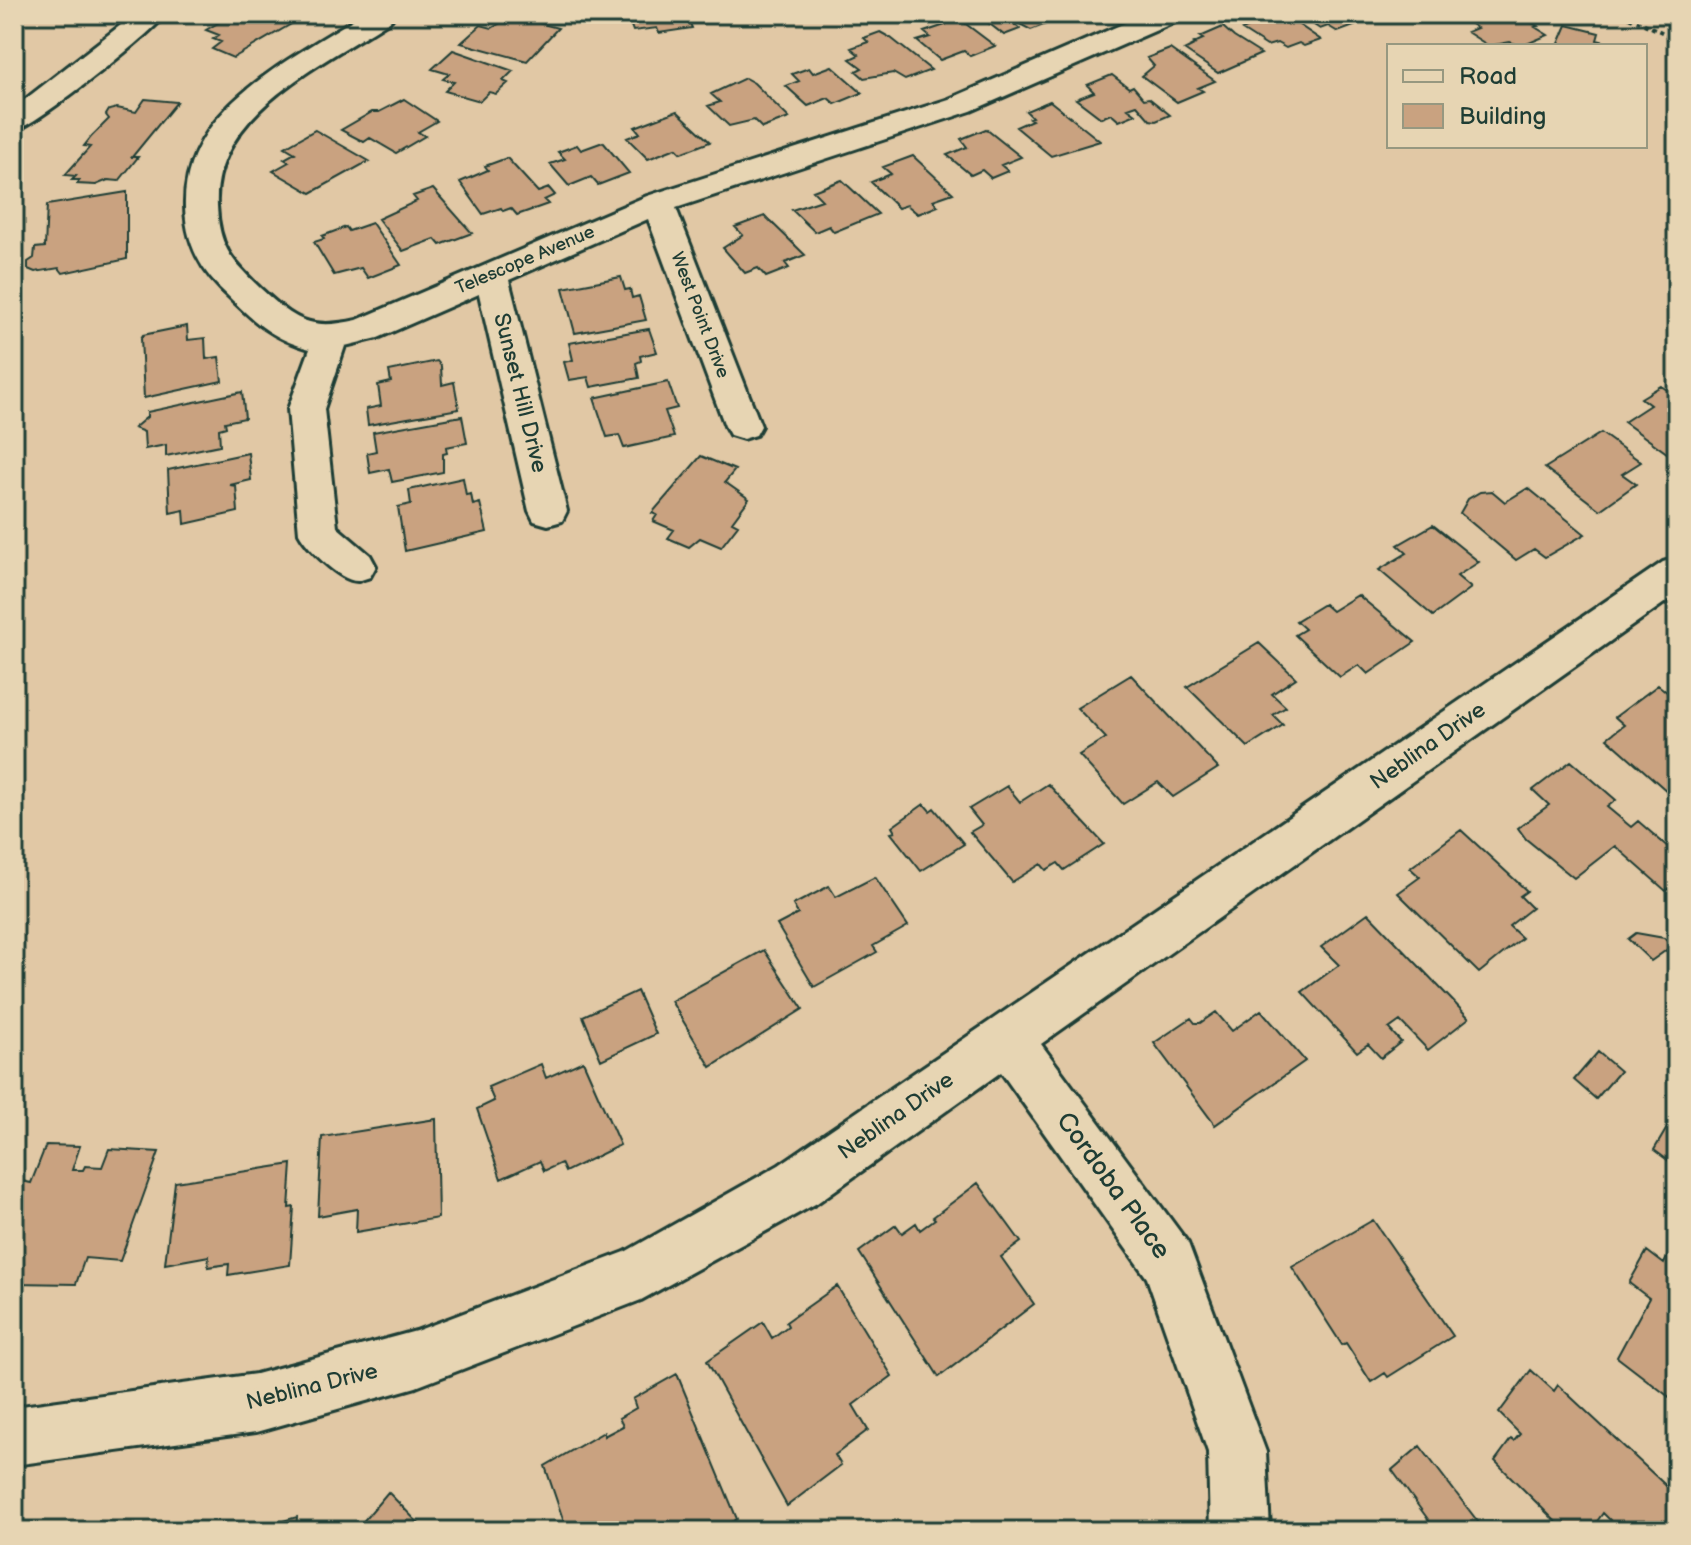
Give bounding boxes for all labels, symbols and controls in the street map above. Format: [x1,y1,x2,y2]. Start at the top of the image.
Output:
legend [1387,44,1647,148]
text: Road [1459,62,1517,91]
text: Building [1459,102,1546,131]
street label: Telescope Avenue [452,221,598,299]
street label: West Point Drive [666,249,734,381]
street label: Sunset Hill Drive [487,311,553,475]
street label: Neblina Drive [1365,696,1491,796]
street label: Neblina Drive [833,1066,959,1166]
street label: Cordoba Place [1049,1106,1177,1266]
street label: Neblina Drive [243,1358,381,1416]

